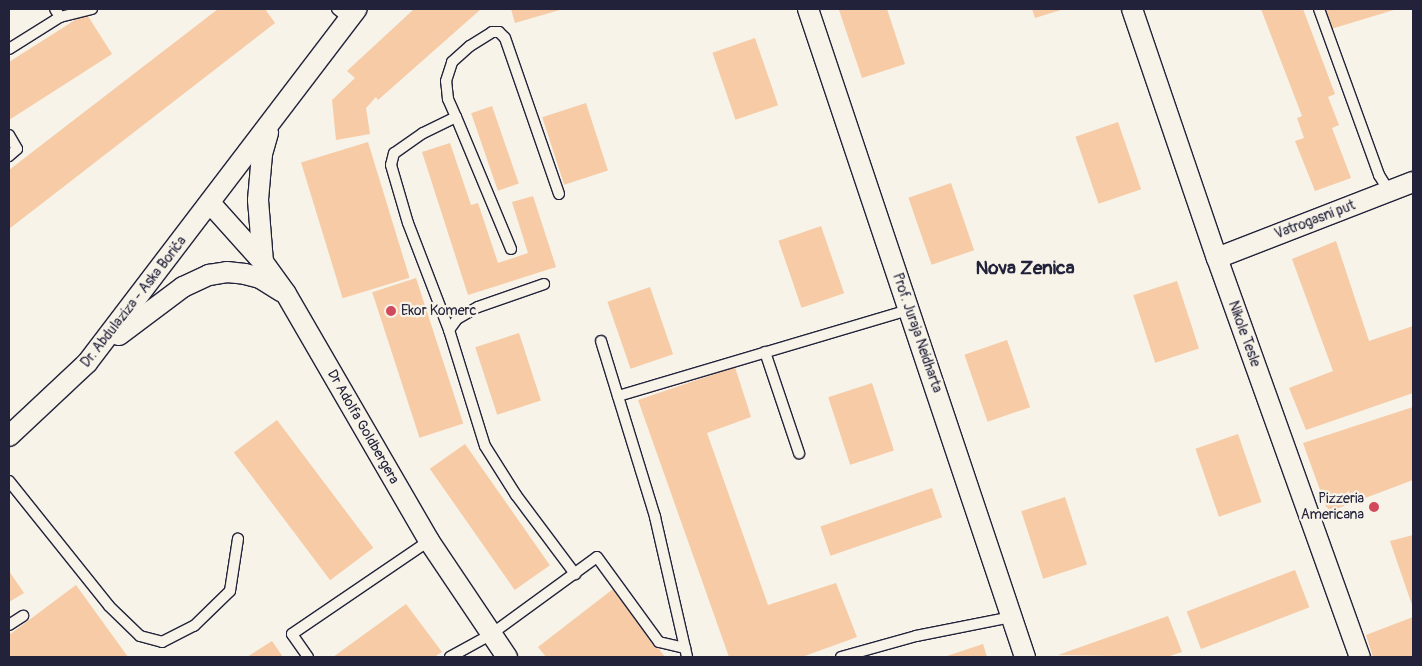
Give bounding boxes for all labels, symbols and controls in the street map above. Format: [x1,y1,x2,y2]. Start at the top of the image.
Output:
street label: Vatrogasni put [1272,197,1358,243]
street label: Dr. Abdulaziza - Aska Borića [78,233,190,371]
district label: Nova Zenica [975,258,1075,280]
street label: Prof. Juraja Neidharta [889,271,945,395]
street label: Nikole Tesle [1224,299,1264,369]
place label: Ekor Komerc [401,303,477,319]
marker: Ekor Komerc [385,305,397,317]
street label: Dr Adolfa Goldbergera [323,367,403,487]
place label: Pizzeria Americana [1301,491,1364,524]
marker: Pizzeria Americana [1368,501,1380,513]

